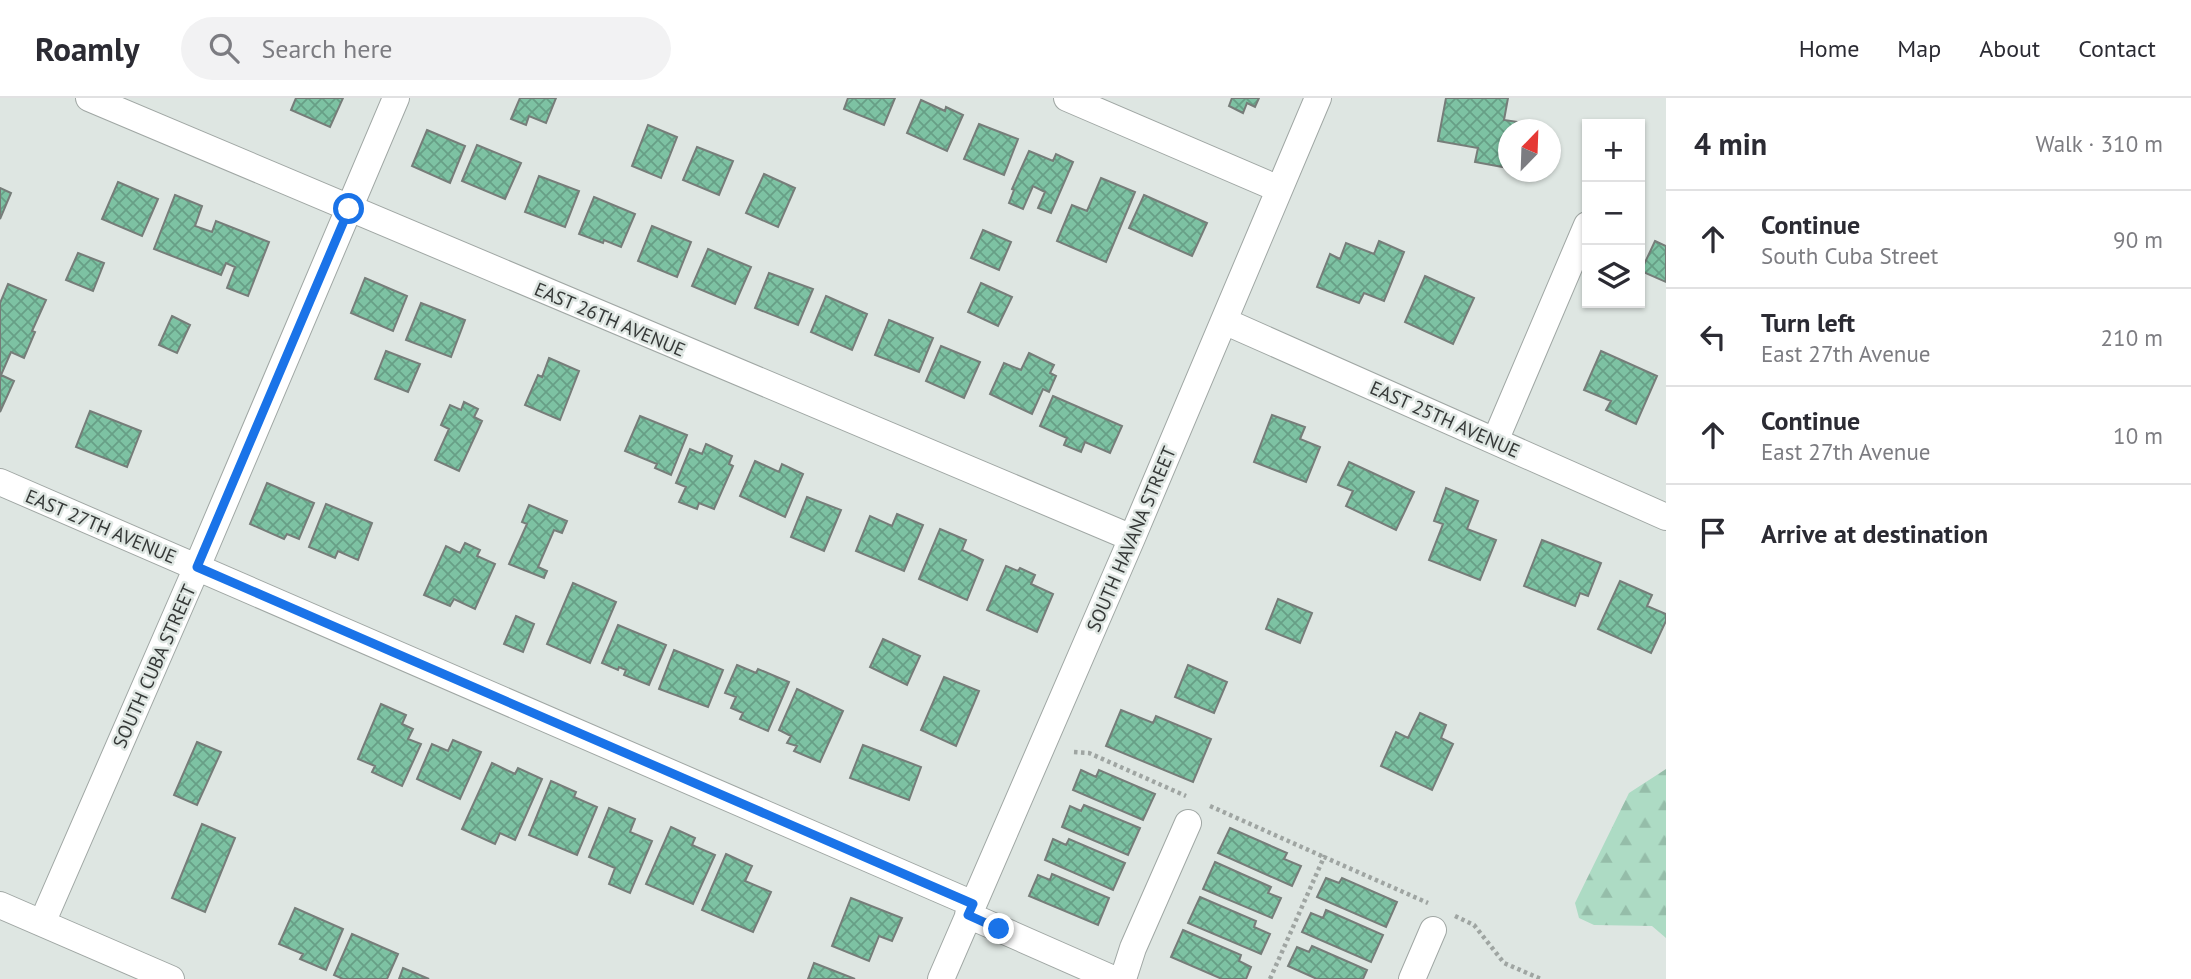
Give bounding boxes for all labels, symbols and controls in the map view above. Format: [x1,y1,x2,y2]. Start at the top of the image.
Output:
search box [181,17,671,80]
text: Roamly [35,27,139,70]
icon: search [205,29,243,67]
text: Search here [261,32,393,65]
text: Home [1799,33,1859,64]
text: Map [1897,33,1941,64]
text: About [1979,33,2040,64]
text: Contact [2078,33,2156,64]
north arrow [1498,119,1561,182]
map controls [1582,119,1645,308]
button: + [1582,119,1645,182]
text: 4 min [1694,124,1767,163]
text: Walk · 310 m [2036,129,2163,158]
button: − [1582,182,1645,245]
route start [333,193,364,224]
text: Continue [1761,208,1860,241]
icon: ahead [1694,220,1732,258]
text: 90 m [2113,225,2163,254]
text: South Cuba Street [1761,241,1938,270]
button: layers [1582,245,1645,308]
street label: EAST 26TH AVENUE [531,276,689,362]
text: Turn left [1761,306,1855,339]
icon: left [1694,318,1732,356]
text: 210 m [2101,323,2163,352]
text: East 27th Avenue [1761,339,1931,368]
street label: EAST 25TH AVENUE [1366,375,1524,463]
text: Continue [1761,404,1860,437]
icon: ahead [1694,416,1732,454]
text: 10 m [2113,421,2163,450]
text: East 27th Avenue [1761,437,1931,466]
street label: SOUTH HAVANA STREET [1081,442,1181,635]
street label: EAST 27TH AVENUE [22,483,180,569]
icon: arrive [1694,514,1732,552]
text: Arrive at destination [1761,517,1988,550]
street label: SOUTH CUBA STREET [107,580,201,751]
route end [983,913,1014,944]

